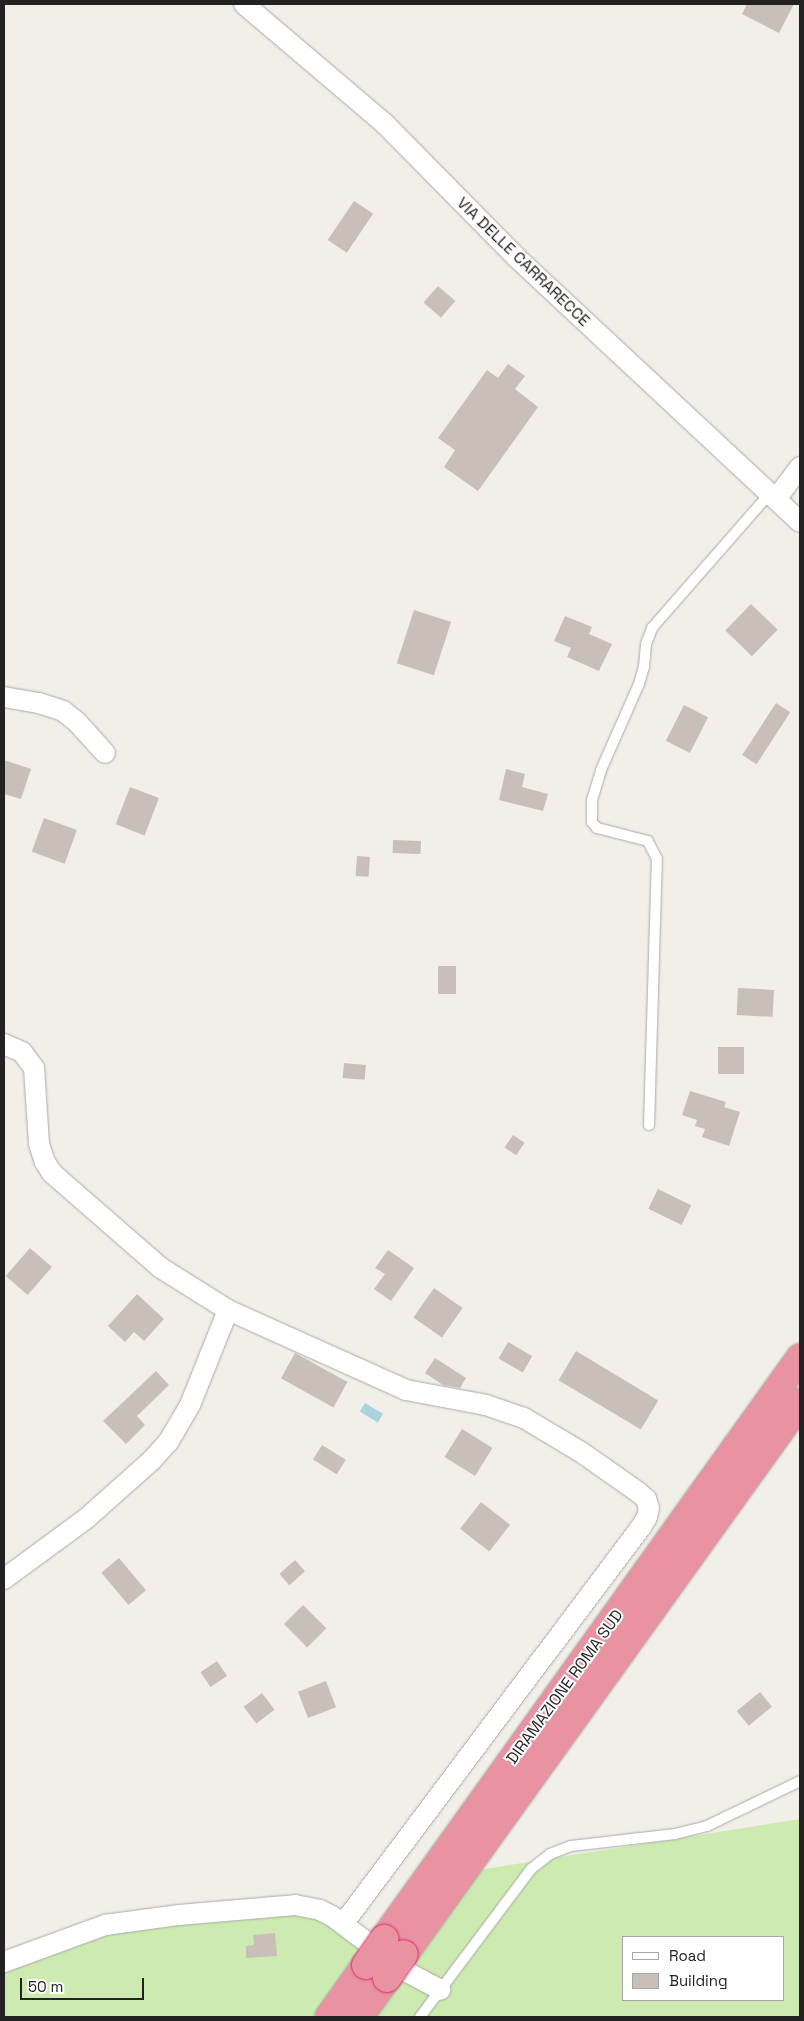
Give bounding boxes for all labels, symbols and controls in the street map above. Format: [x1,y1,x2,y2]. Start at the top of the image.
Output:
street label: VIA DELLE CARRARECCE [453,193,593,331]
street label: DIRAMAZIONE ROMA SUD [503,1606,627,1768]
legend [622,1936,784,2001]
text: Road [669,1946,706,1965]
scale bar [22,1968,146,2000]
text: Building [669,1971,728,1990]
text: 50 m [28,1977,63,1996]

